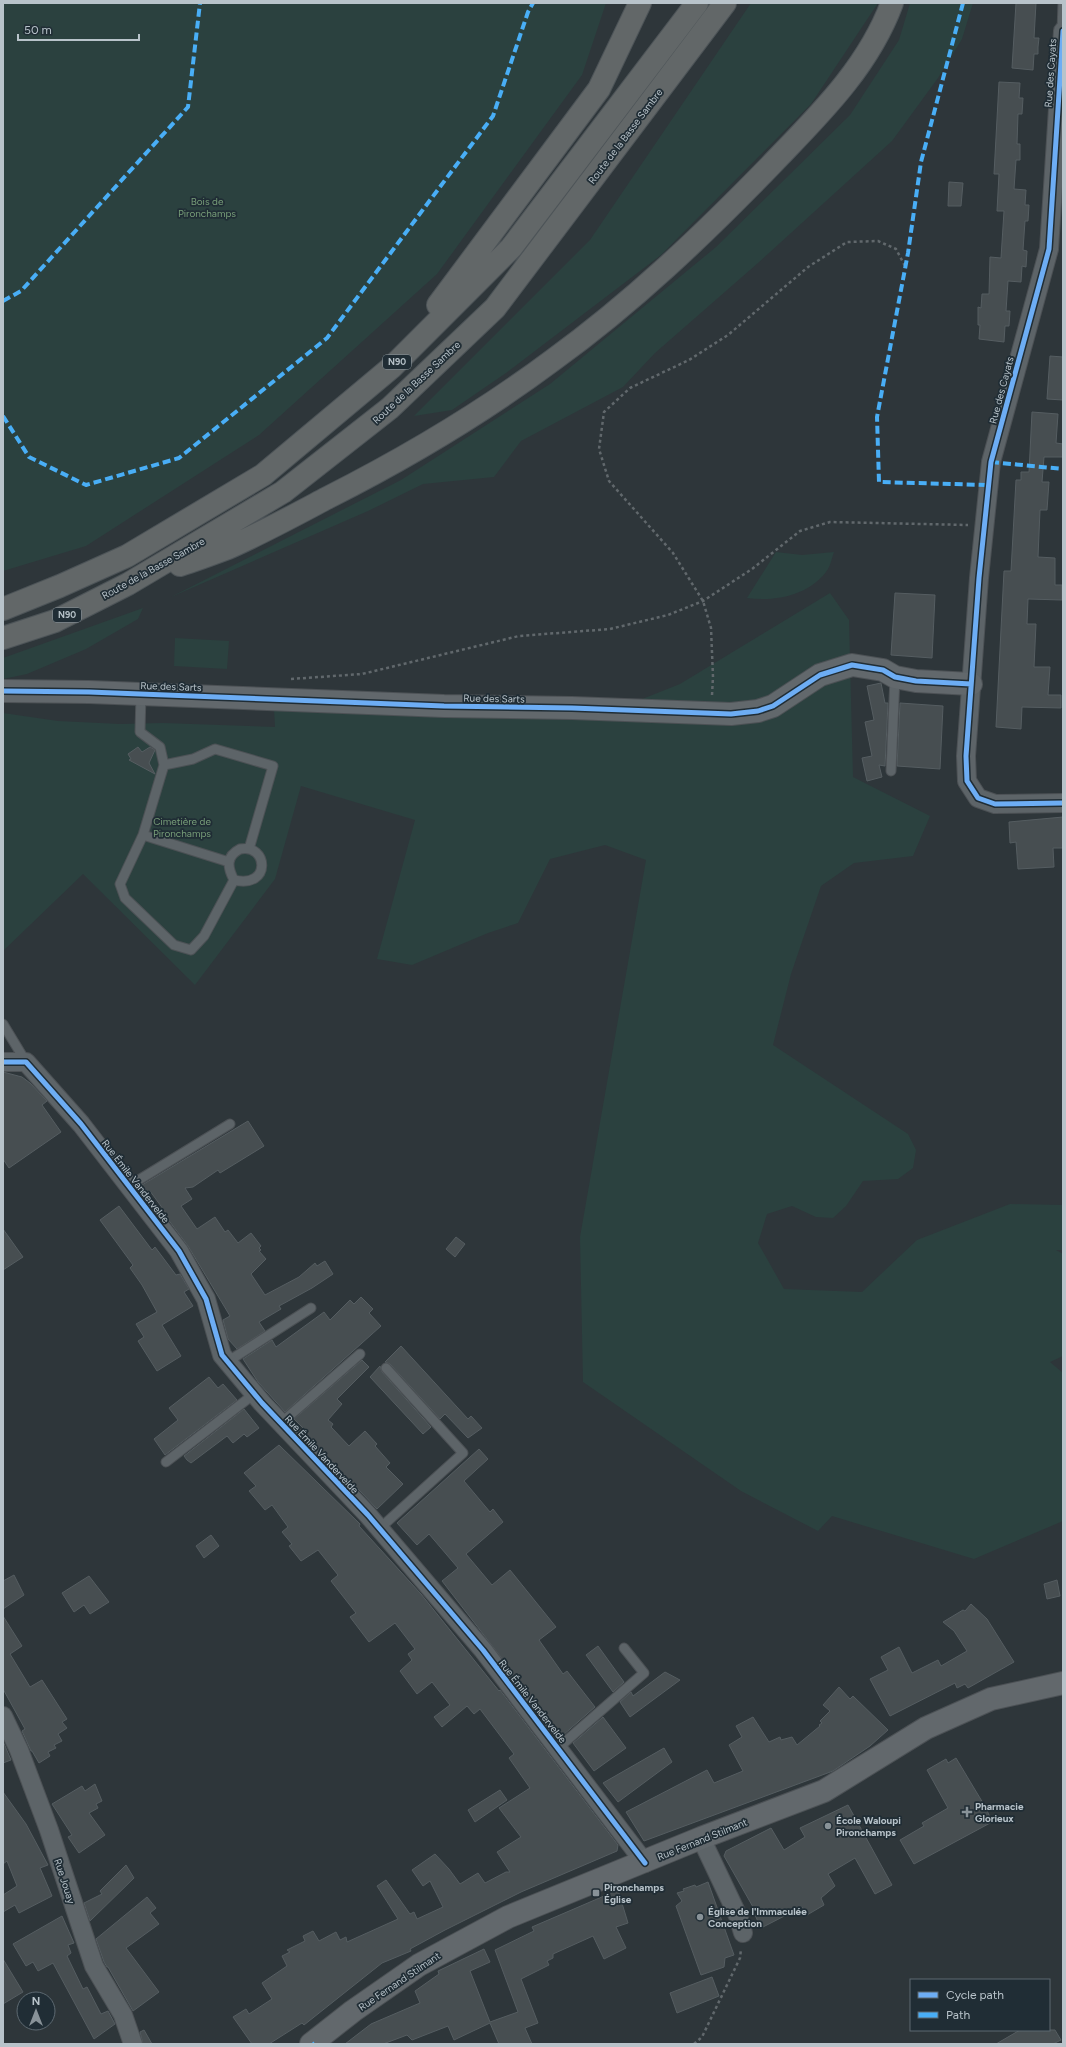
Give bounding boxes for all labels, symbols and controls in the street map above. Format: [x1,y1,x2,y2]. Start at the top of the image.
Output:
scale bar [18,16,139,42]
text: 50 m [24,23,52,37]
street label: Rue des Cayats [1042,38,1059,108]
street label: Route de la Basse Sambre [585,86,666,186]
park label: Bois de Pironchamps [178,195,236,220]
street label: Route de la Basse Sambre [370,338,464,427]
road number: N90 [383,355,411,369]
street label: Rue des Cayats [986,355,1017,425]
street label: Route de la Basse Sambre [99,534,208,602]
road number: N90 [53,608,81,622]
street label: Rue des Sarts [140,679,202,694]
street label: Rue des Sarts [463,691,525,706]
park label: Cimetière de Pironchamps [153,815,211,840]
street label: Rue Émile Vandervelde [99,1137,173,1226]
street label: Rue Émile Vandervelde [282,1412,362,1497]
street label: Rue Émile Vandervelde [496,1657,570,1746]
place label: Pharmacie Glorieux [975,1800,1024,1825]
marker: Pharmacie Glorieux [962,1807,972,1817]
place label: École Waloupi Pironchamps [836,1814,901,1839]
street label: Rue Fernand Stilmant [655,1815,749,1863]
marker: École Waloupi Pironchamps [823,1821,833,1831]
street label: Rue Jouay [51,1857,78,1906]
place label: Pironchamps Église [604,1881,664,1906]
marker: Pironchamps Église [591,1888,601,1898]
place label: Église de l'Immaculée Conception [708,1905,807,1930]
marker: Église de l'Immaculée Conception [695,1912,705,1922]
street label: Rue Fernand Stilmant [356,1949,443,2014]
legend [910,1979,1050,2031]
text: Cycle path [946,1988,1004,2002]
north arrow [16,1991,56,2031]
text: N [32,1995,40,2008]
text: Path [946,2008,970,2022]

